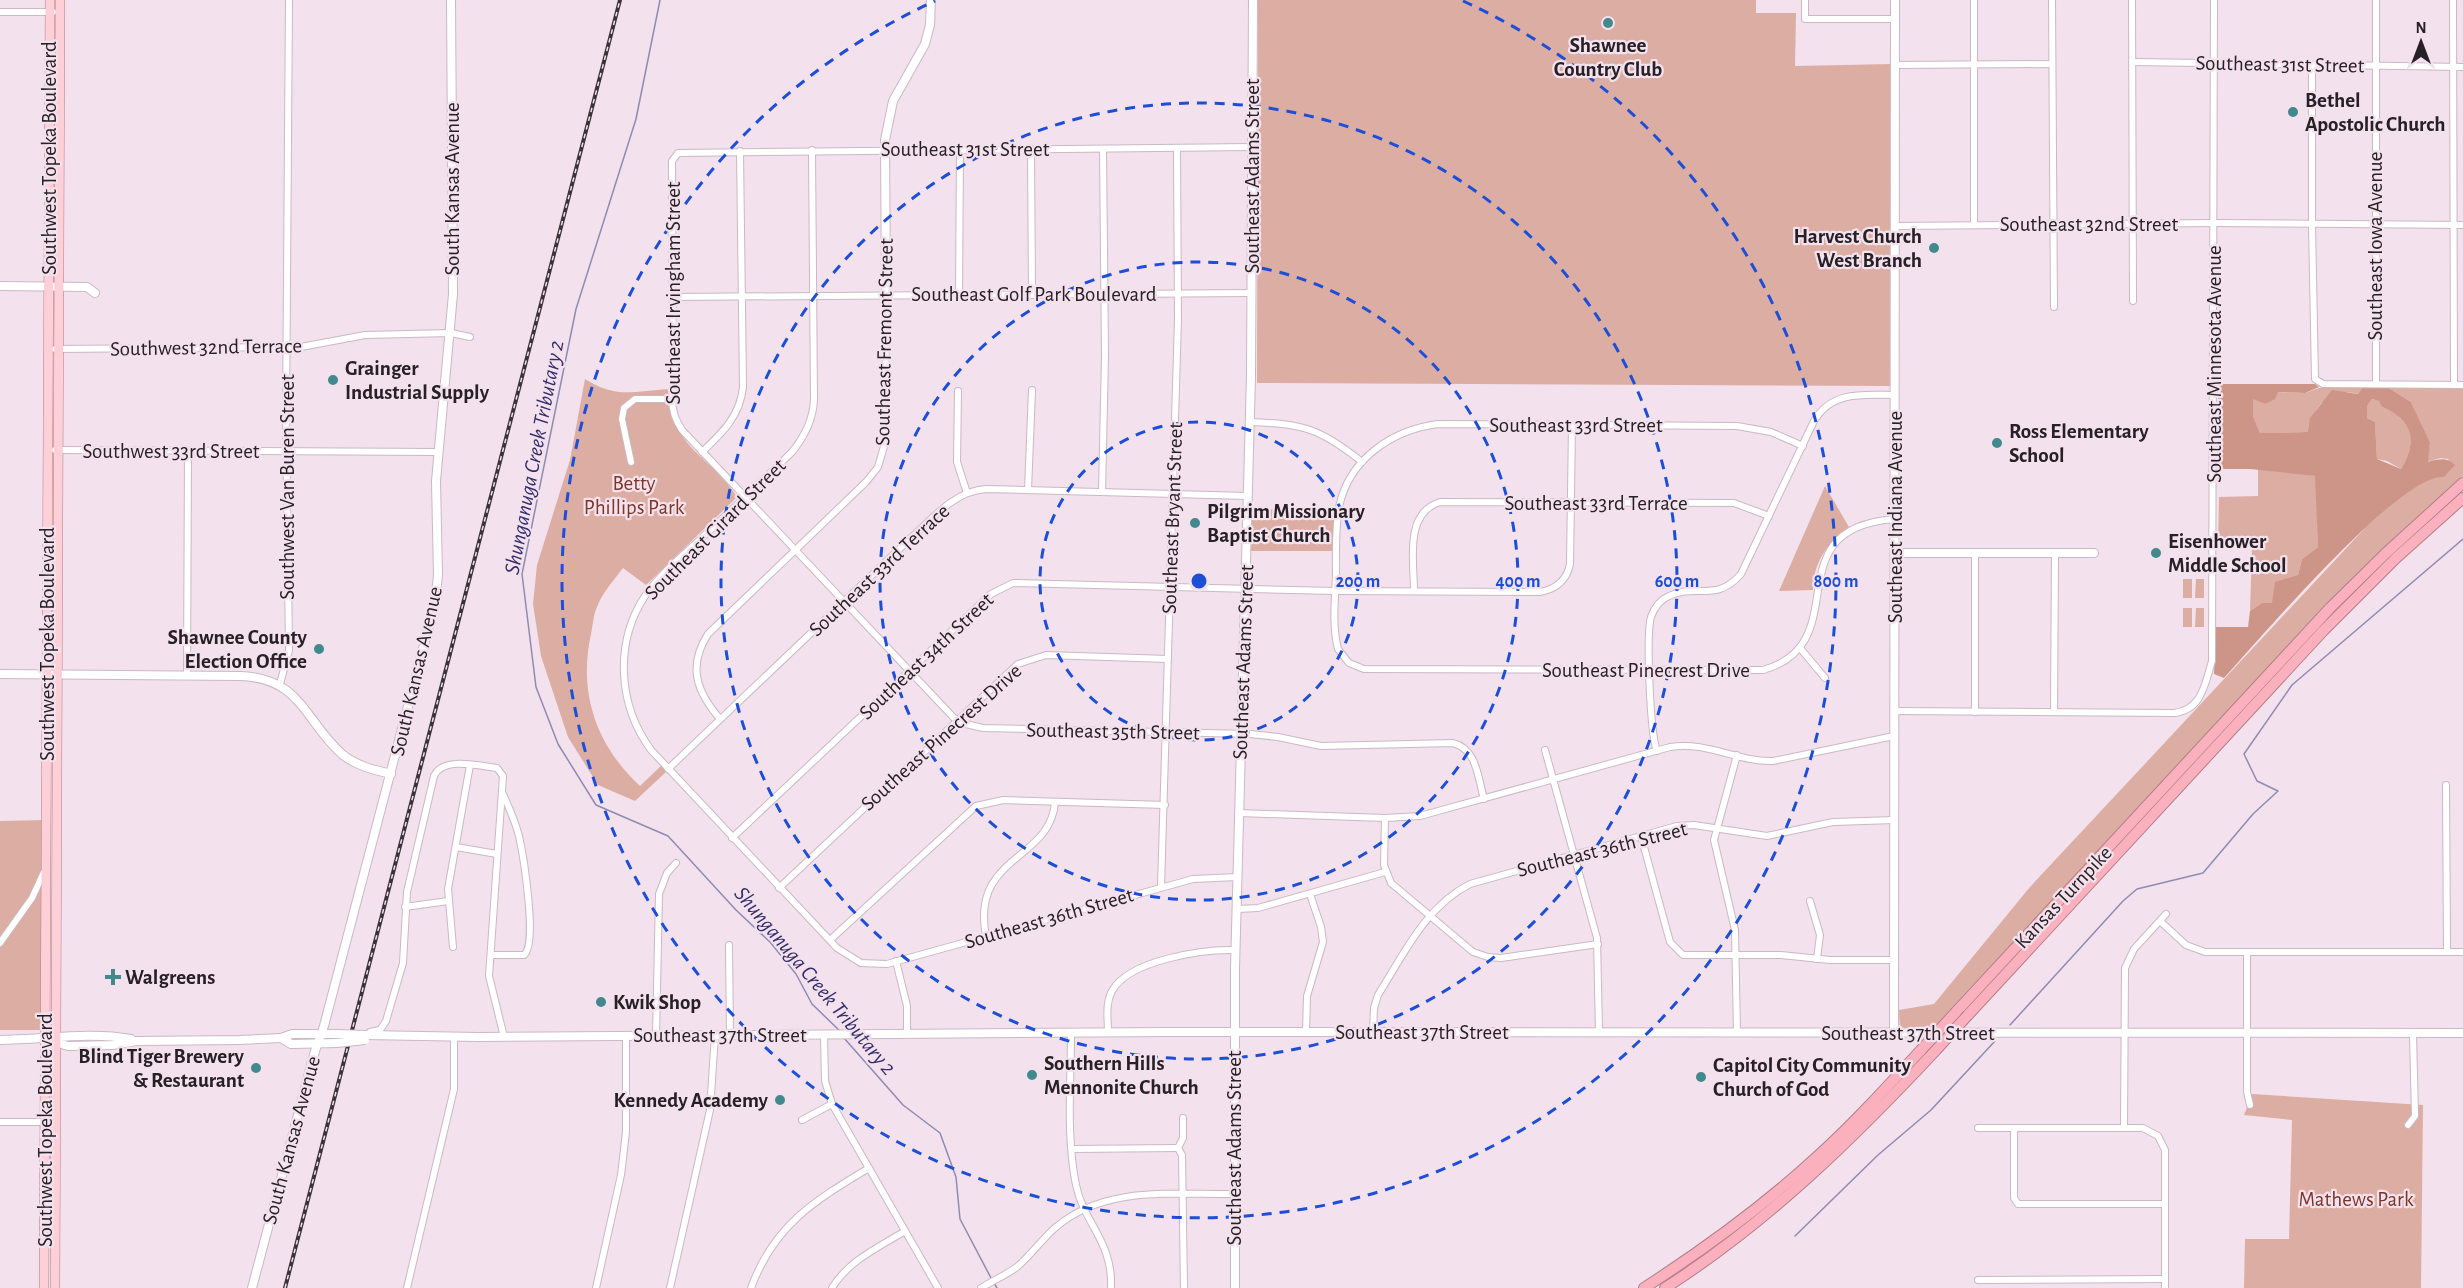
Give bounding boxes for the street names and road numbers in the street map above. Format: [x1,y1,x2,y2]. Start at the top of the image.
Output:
street label: Southwest Topeka Boulevard [39,41,60,275]
street label: Southeast 31st Street [2195,53,2365,76]
street label: Southeast Adams Street [1242,78,1263,274]
street label: South Kansas Avenue [442,102,463,276]
street label: Southeast 31st Street [881,139,1050,160]
street label: Southeast Iowa Avenue [2365,152,2386,340]
street label: Southeast Irvingham Street [663,181,684,405]
street label: Southeast 32nd Street [2000,214,2178,235]
street label: Southeast Fremont Street [872,238,897,446]
street label: Southeast Minnesota Avenue [2204,245,2225,483]
street label: Southeast Golf Park Boulevard [911,284,1157,305]
street label: Southwest 32nd Terrace [110,335,302,360]
street label: Southwest Van Buren Street [277,374,298,600]
street label: Southeast Indiana Avenue [1885,411,1906,623]
street label: Southeast 33rd Street [1489,415,1663,436]
street label: Southeast Bryant Street [1159,421,1186,614]
street label: Southwest 33rd Street [82,441,260,462]
street label: Southeast Girard Street [641,455,790,604]
street label: Southeast 33rd Terrace [1504,493,1688,514]
street label: Southeast 33rd Terrace [805,500,954,641]
street label: Southwest Topeka Boulevard [37,527,58,761]
street label: Southeast Adams Street [1230,564,1257,760]
street label: South Kansas Avenue [387,584,446,758]
street label: Southeast 34th Street [855,589,998,724]
street label: Southeast Pinecrest Drive [857,660,1026,815]
street label: Southeast Pinecrest Drive [1542,660,1750,681]
street label: Southeast 35th Street [1026,719,1200,744]
street label: Southeast 36th Street [1515,818,1690,881]
street label: Kansas Turnpike [2011,842,2116,953]
street label: Southeast 36th Street [962,884,1136,953]
street label: Southwest Topeka Boulevard [35,1013,56,1247]
street label: Southeast 37th Street [1335,1022,1509,1043]
street label: Southeast 37th Street [1821,1023,1995,1044]
street label: Southeast 37th Street [633,1025,807,1046]
street label: Southeast Adams Street [1224,1050,1245,1246]
street label: South Kansas Avenue [259,1054,324,1226]

